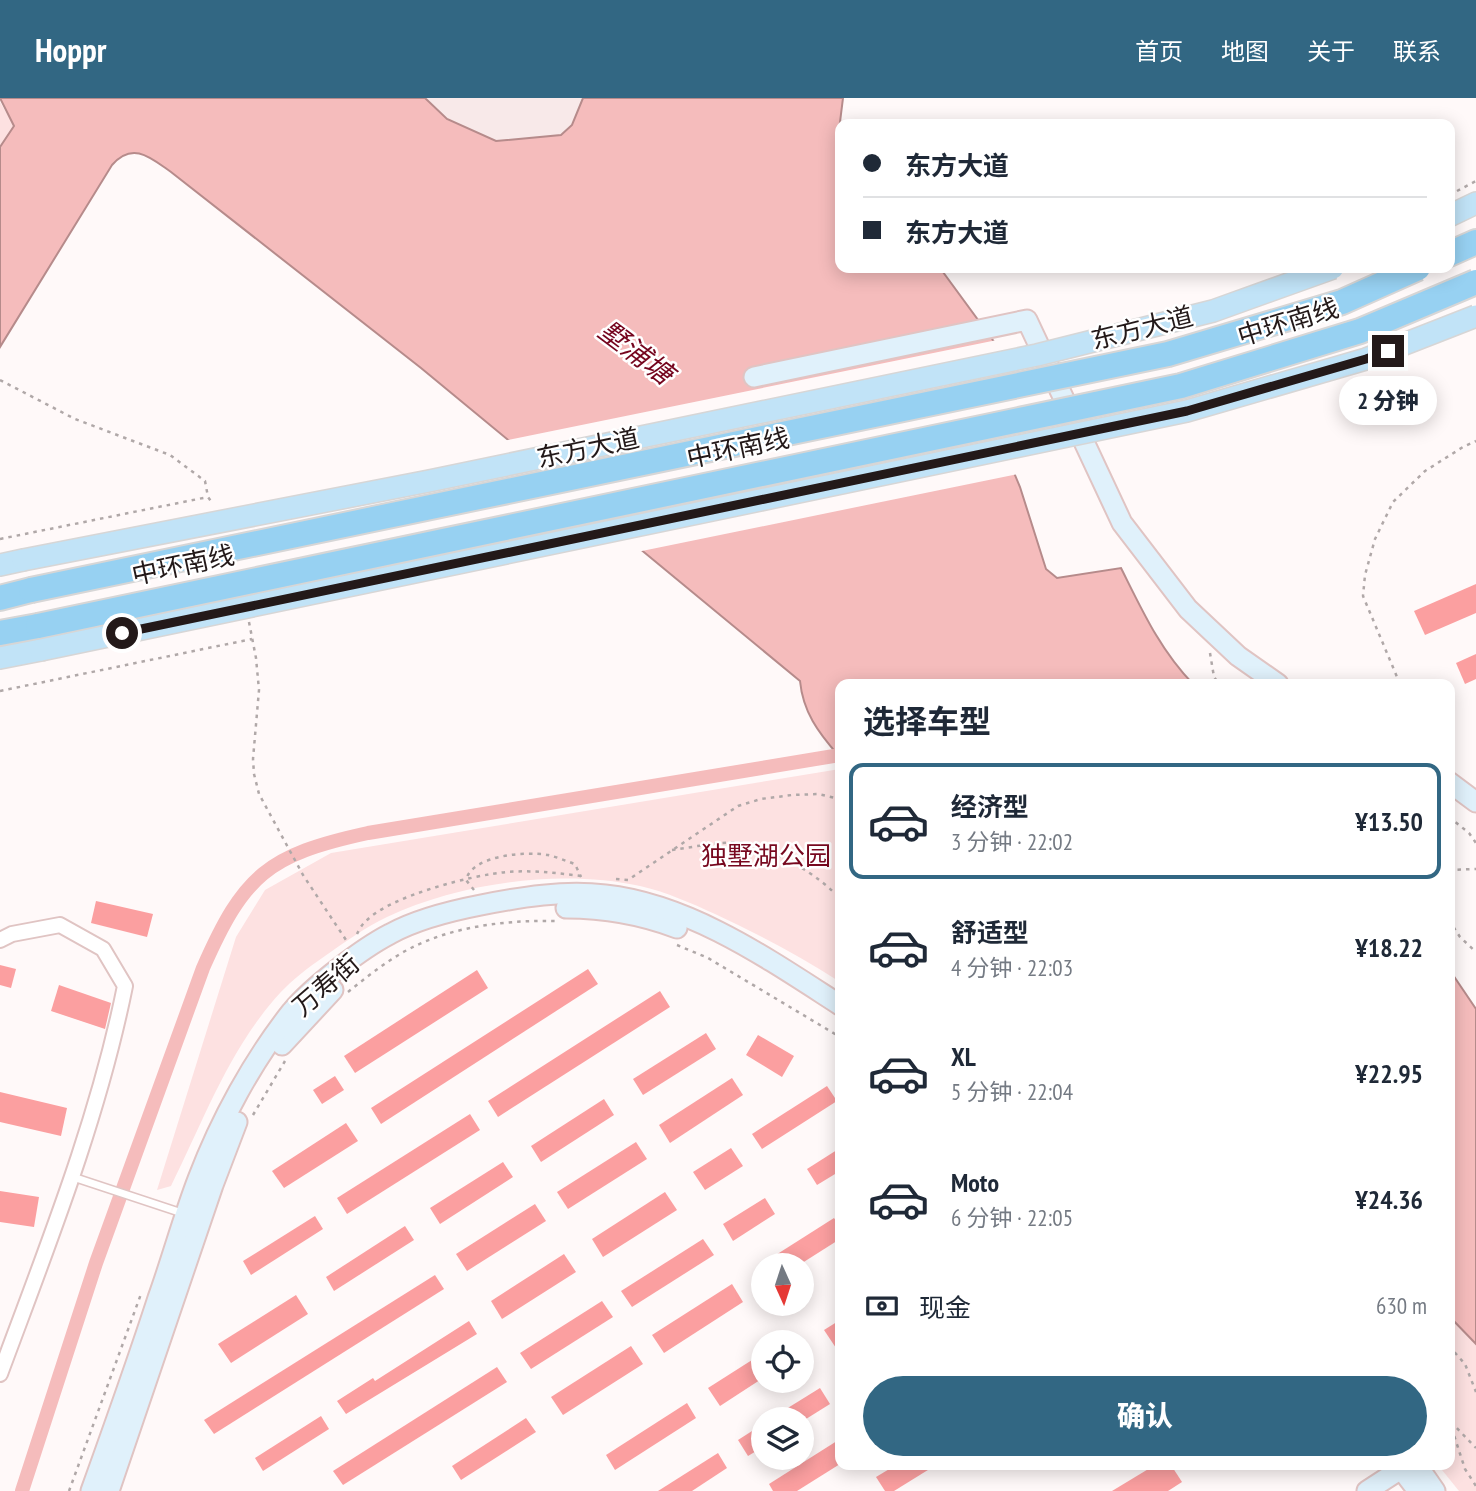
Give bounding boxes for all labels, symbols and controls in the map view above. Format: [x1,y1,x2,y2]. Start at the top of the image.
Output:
text: Hoppr [35,28,106,71]
text: 首页 [1135,36,1183,67]
text: 地图 [1221,36,1269,67]
text: 关于 [1307,36,1355,67]
text: 联系 [1393,36,1441,67]
text: 东方大道 [905,149,1009,182]
text: 东方大道 [905,216,1009,249]
street label: 中环南线 [1233,291,1342,353]
street label: 东方大道 [1087,299,1196,356]
water label: 墅浦塘 [592,312,684,394]
route end [1372,335,1404,367]
callout: 2 分钟 [1339,376,1437,424]
text: 2 分钟 [1357,386,1419,415]
street label: 东方大道 [534,421,642,474]
street label: 中环南线 [684,421,792,474]
street label: 中环南线 [129,538,237,591]
route start [106,617,138,649]
text: 选择车型 [863,700,991,742]
icon: car [867,790,930,853]
text: 经济型 [951,790,1029,823]
text: ¥13.50 [1355,805,1423,838]
text: 3 分钟 · 22:02 [951,827,1073,856]
park label: 独墅湖公园 [701,839,831,872]
icon: car [867,916,930,979]
text: 舒适型 [951,916,1029,949]
text: ¥18.22 [1355,931,1423,964]
street label: 万寿街 [285,947,366,1023]
text: 4 分钟 · 22:03 [951,953,1073,982]
text: XL [951,1040,976,1073]
icon: car [867,1042,930,1105]
text: ¥22.95 [1355,1057,1423,1090]
text: 5 分钟 · 22:04 [951,1077,1073,1106]
text: Moto [951,1166,999,1199]
icon: car [867,1168,930,1231]
text: ¥24.36 [1355,1183,1423,1216]
text: 6 分钟 · 22:05 [951,1203,1073,1232]
north arrow [751,1253,814,1316]
map controls [751,1253,814,1470]
icon: cash [863,1287,901,1325]
text: 现金 [919,1291,971,1324]
text: 630 m [1376,1291,1427,1320]
button: locate [751,1330,814,1393]
button: 确认 [863,1376,1427,1456]
button: layers [751,1407,814,1470]

